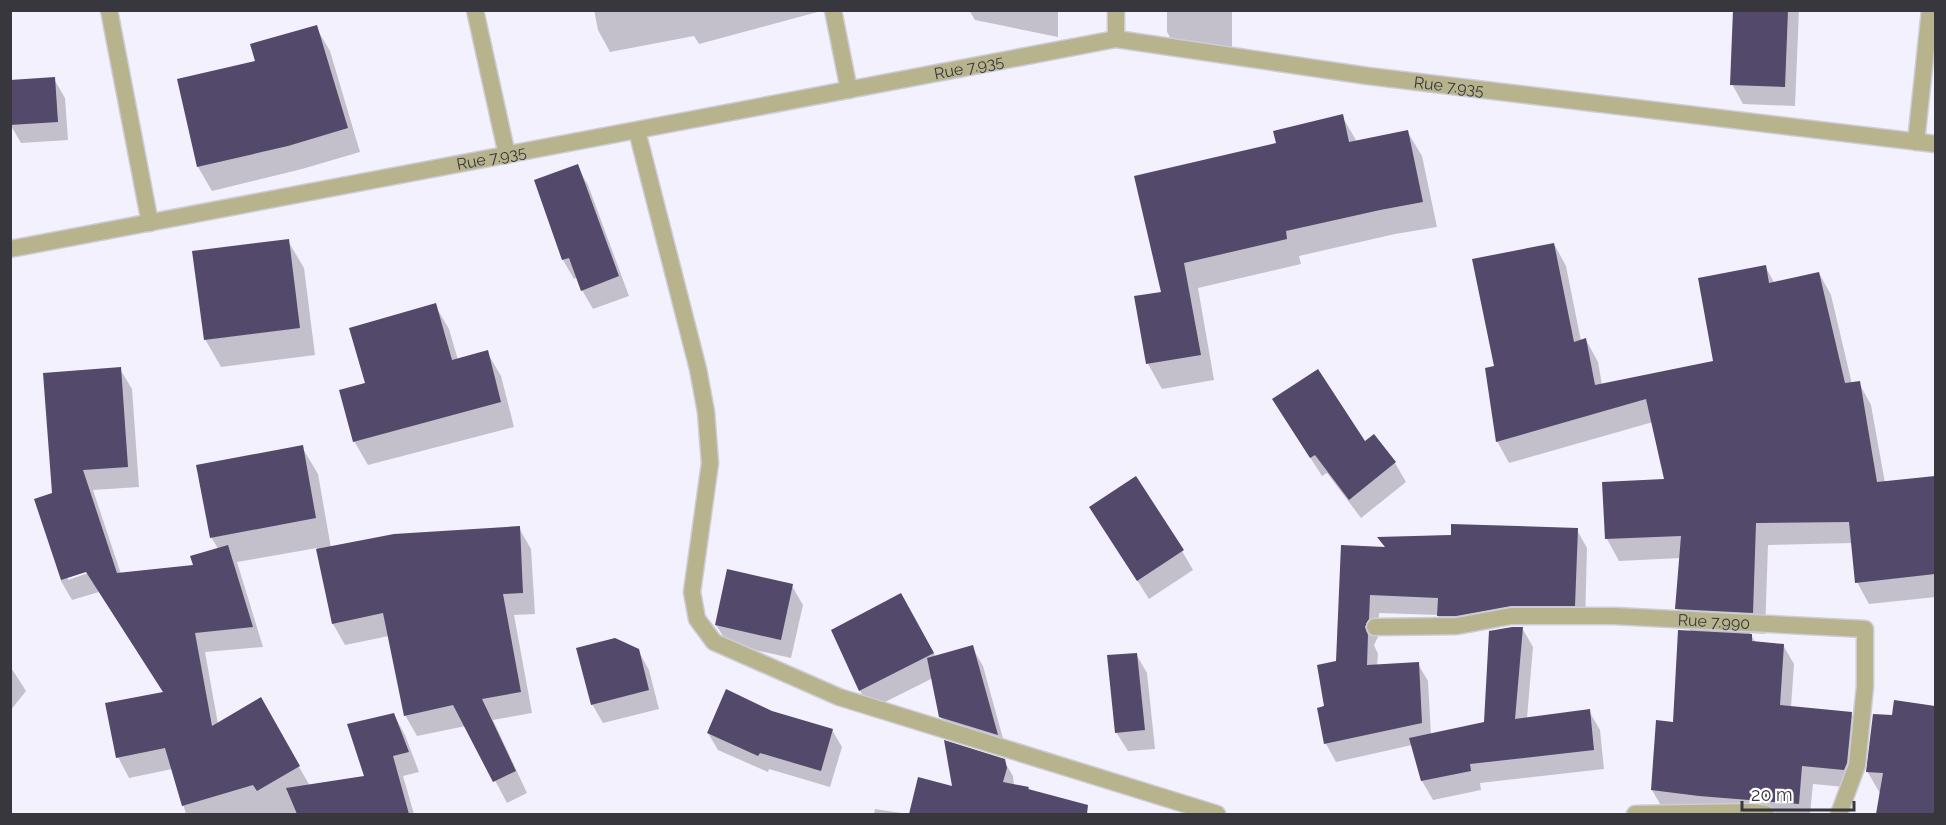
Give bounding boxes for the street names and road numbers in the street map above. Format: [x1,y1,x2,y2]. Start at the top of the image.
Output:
street label: Rue 7.935 [933,51,1006,83]
street label: Rue 7.935 [1413,73,1485,100]
street label: Rue 7.935 [455,142,528,174]
street label: Rue 7.990 [1677,610,1751,633]

